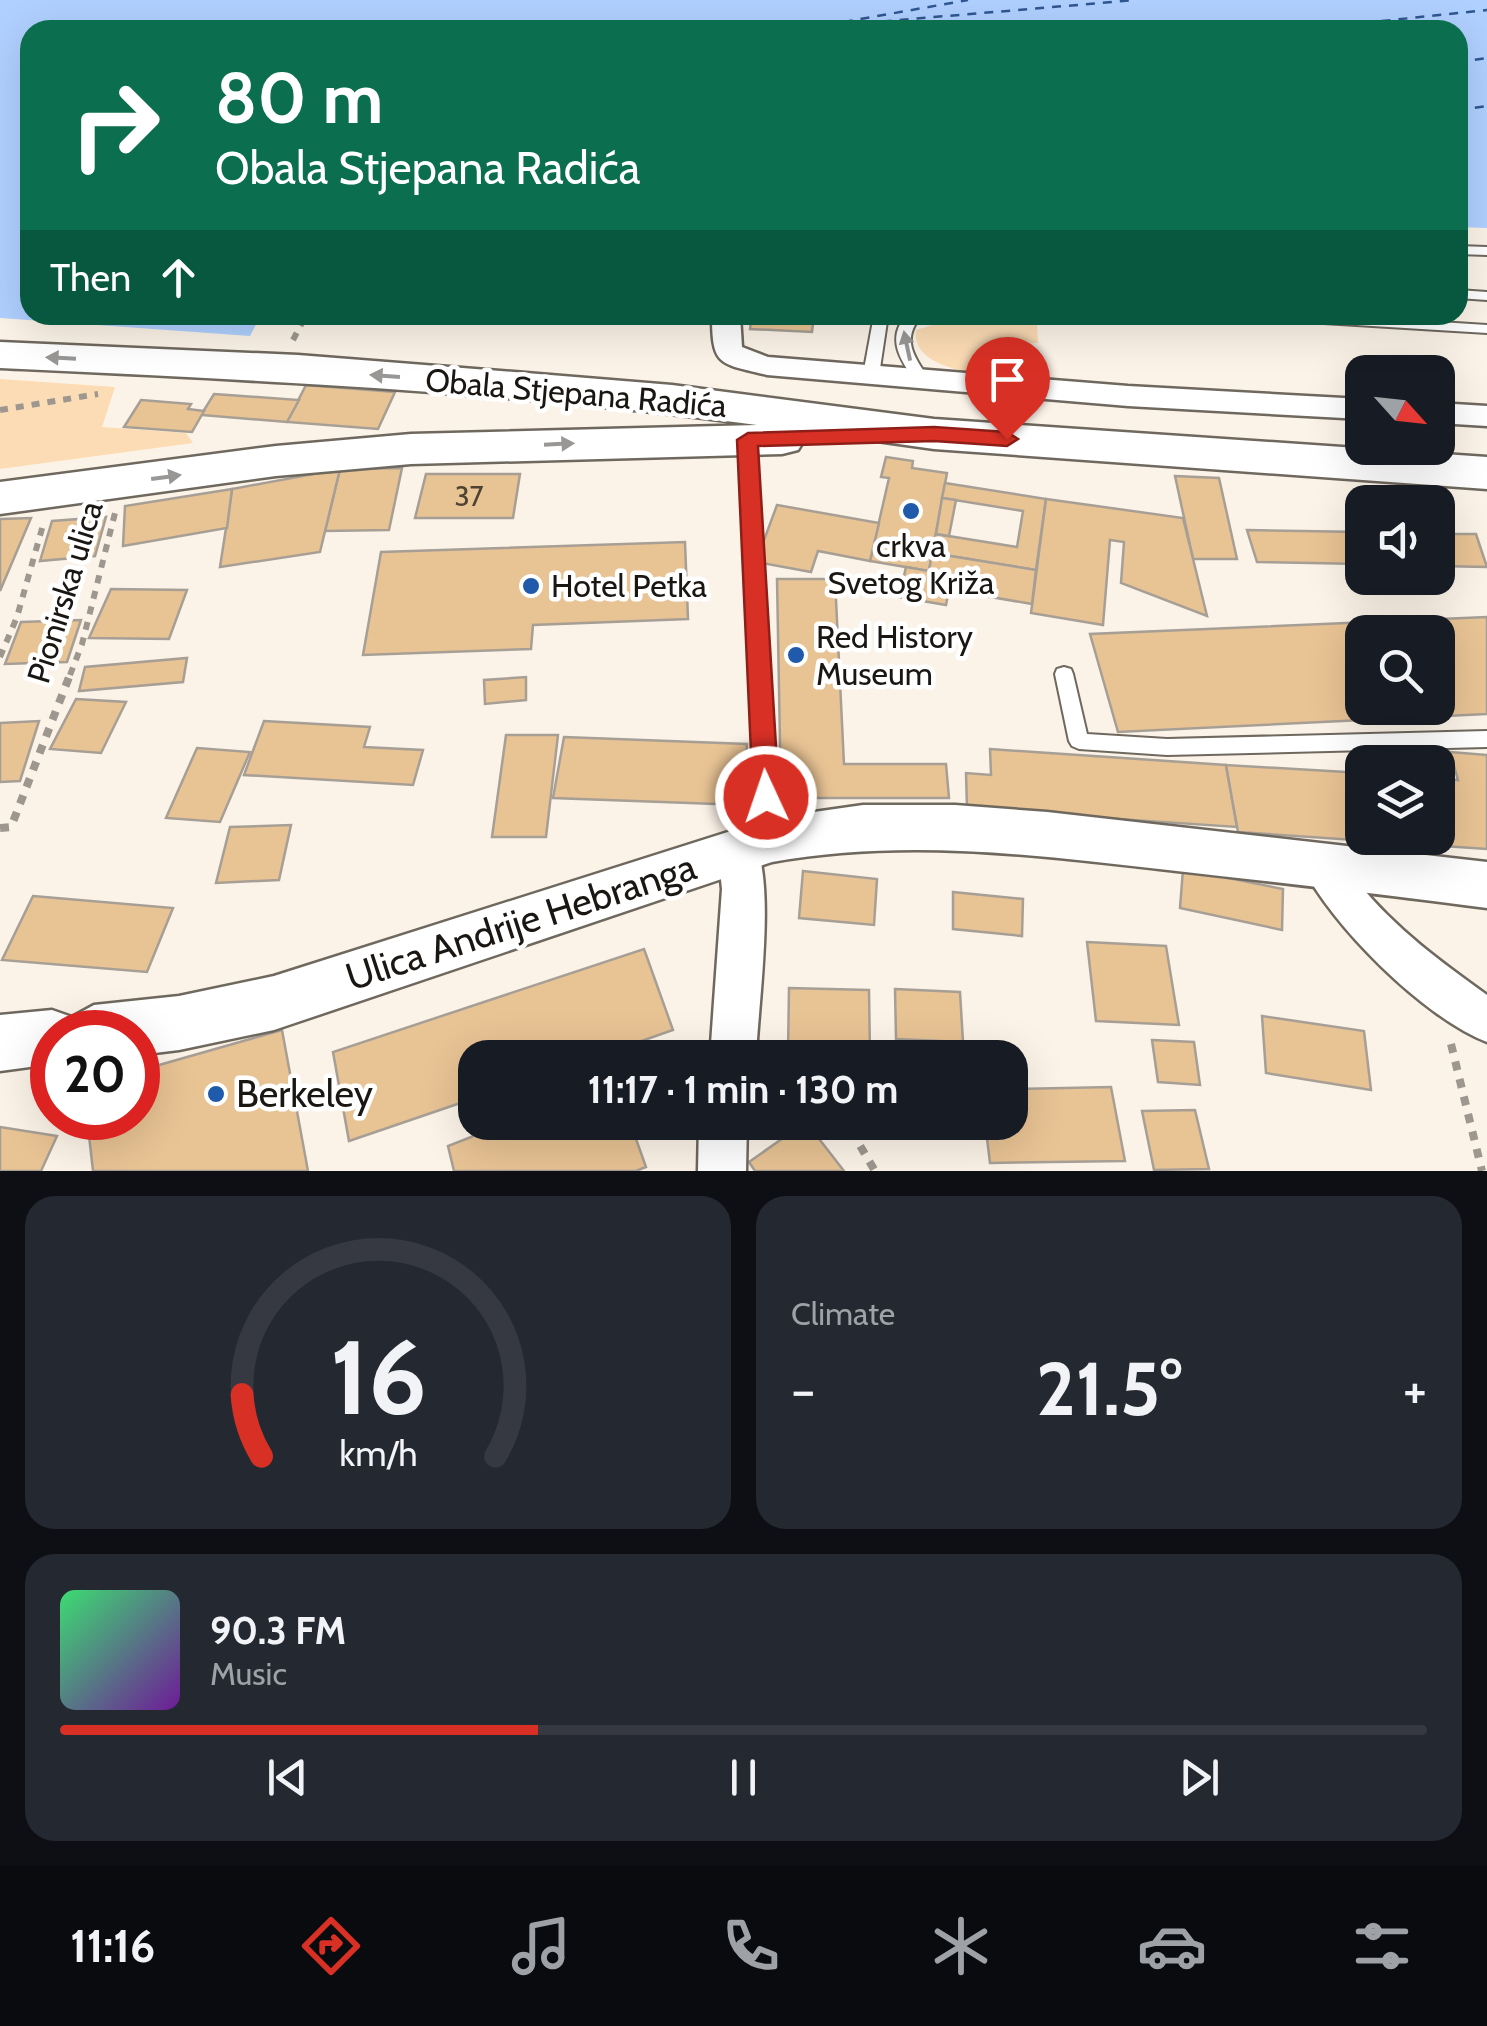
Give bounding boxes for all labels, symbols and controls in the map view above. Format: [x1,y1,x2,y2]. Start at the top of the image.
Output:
text: 80 m [215,55,383,141]
icon: right [50,60,180,190]
text: Obala Stjepana Radića [215,141,640,195]
icon: ahead [151,250,206,305]
text: Then [50,254,131,301]
one-way arrow [898,330,914,361]
pin [965,337,1050,440]
one-way arrow [44,350,76,366]
icon: arrive [980,352,1035,407]
north arrow [1345,355,1455,465]
map controls [1345,355,1455,855]
street label: Obala Stjepana Radića [424,360,729,425]
one-way arrow [369,368,401,384]
one-way arrow [544,436,576,452]
one-way arrow [151,468,182,484]
house number: 37 [454,479,484,513]
button: sound [1345,485,1455,595]
street label: Pionirska ulica [18,496,111,688]
marker: crkva Svetog Križa [900,500,922,522]
place label: crkva Svetog Križa [828,526,995,602]
place label: Hotel Petka [551,566,708,605]
marker: Hotel Petka [520,575,542,597]
button: search [1345,615,1455,725]
place label: Red History Museum [816,617,973,693]
marker: Red History Museum [785,644,807,666]
position arrow [714,745,818,849]
button: layers [1345,745,1455,855]
street label: Ulica Andrije Hebranga [340,843,702,1000]
speed limit sign: 20 [30,1010,160,1140]
text: 11:17 · 1 min · 130 m [588,1066,898,1113]
place label: Berkeley [236,1070,373,1117]
marker: Berkeley [205,1083,227,1105]
text: Climate [791,1294,895,1333]
text: 16 [330,1314,426,1440]
text: 21.5° [1036,1343,1182,1434]
text: − [791,1356,815,1423]
text: + [1403,1356,1427,1423]
text: km/h [339,1432,417,1475]
text: 90.3 FM [210,1607,346,1654]
text: Music [210,1654,287,1693]
icon: previous [260,1750,315,1805]
icon: pause [716,1750,771,1805]
icon: next [1172,1750,1227,1805]
icon: directions [296,1911,366,1981]
icon: music [506,1911,576,1981]
icon: phone [716,1911,786,1981]
icon: climate [926,1911,996,1981]
icon: car [1137,1911,1207,1981]
icon: filters [1347,1911,1417,1981]
text: 11:16 [70,1919,155,1973]

